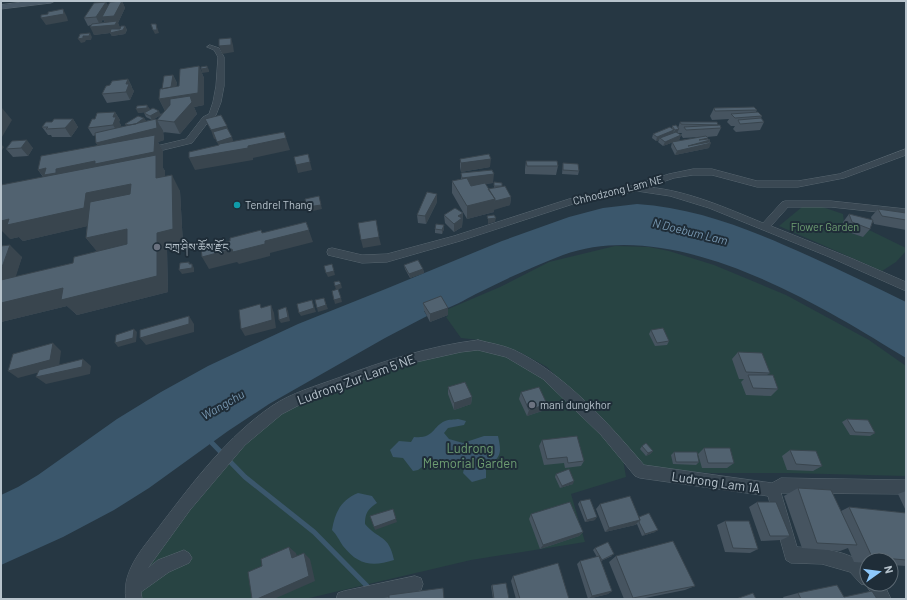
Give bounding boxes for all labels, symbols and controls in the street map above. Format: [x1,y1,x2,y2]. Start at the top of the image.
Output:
street label: Chhodzong Lam NE [571,172,665,207]
place label: Tendrel Thang [245,198,312,211]
marker: Tendrel Thang [232,200,242,210]
water label: N Doebum Lam [651,215,730,247]
park label: Flower Garden [791,220,859,233]
place label: བཀྲ་ཤིས་ཆོས་རྫོང [165,239,230,257]
marker: བཀྲ་ཤིས་ཆོས་རྫོང [152,242,162,252]
street label: Ludrong Zur Lam 5 NE [295,350,417,408]
water label: Wangchu [199,386,246,422]
place label: mani dungkhor [540,398,611,411]
marker: mani dungkhor [527,400,537,410]
park label: Ludrong Memorial Garden [423,440,517,471]
street label: Ludrong Lam 1A [671,468,762,496]
north arrow [859,552,899,592]
text: N [882,564,896,575]

